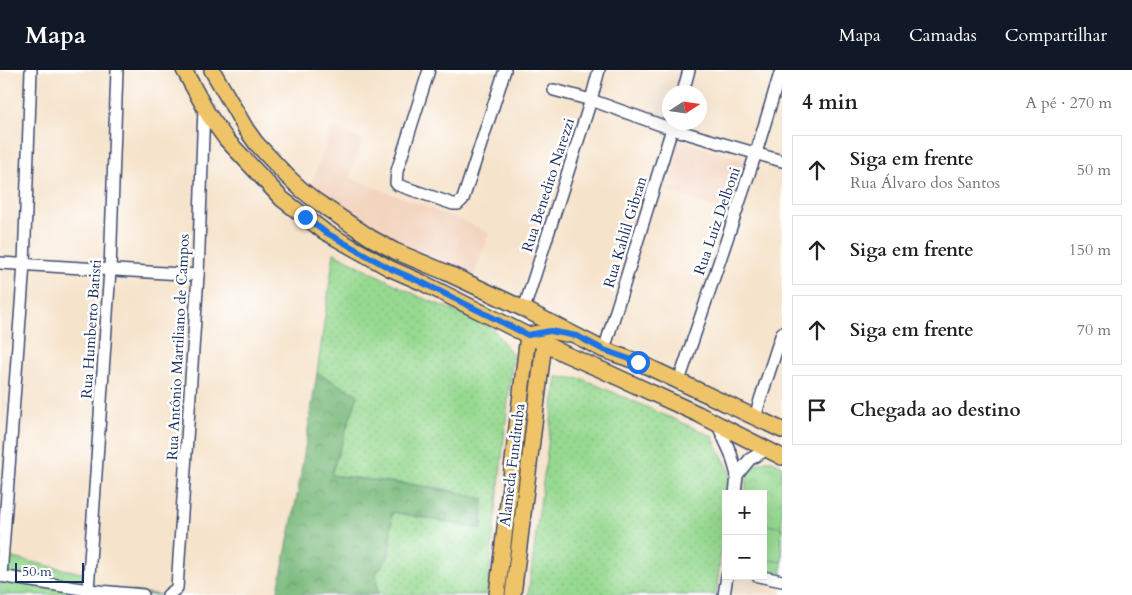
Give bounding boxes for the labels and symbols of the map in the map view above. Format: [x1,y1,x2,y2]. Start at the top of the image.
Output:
north arrow [662,85,707,130]
street label: Rua Benedito Narezzi [517,115,579,255]
street label: Rua Luiz Delboni [689,164,745,278]
street label: Rua Kahlil Gibran [599,173,652,290]
route end [294,206,317,229]
street label: Rua Antônio Martiliano de Campos [162,233,194,461]
street label: Rua Humberto Batisti [76,259,106,399]
route start [627,351,650,374]
street label: Alameda Fundituba [495,402,530,528]
scale bar [15,560,84,583]

